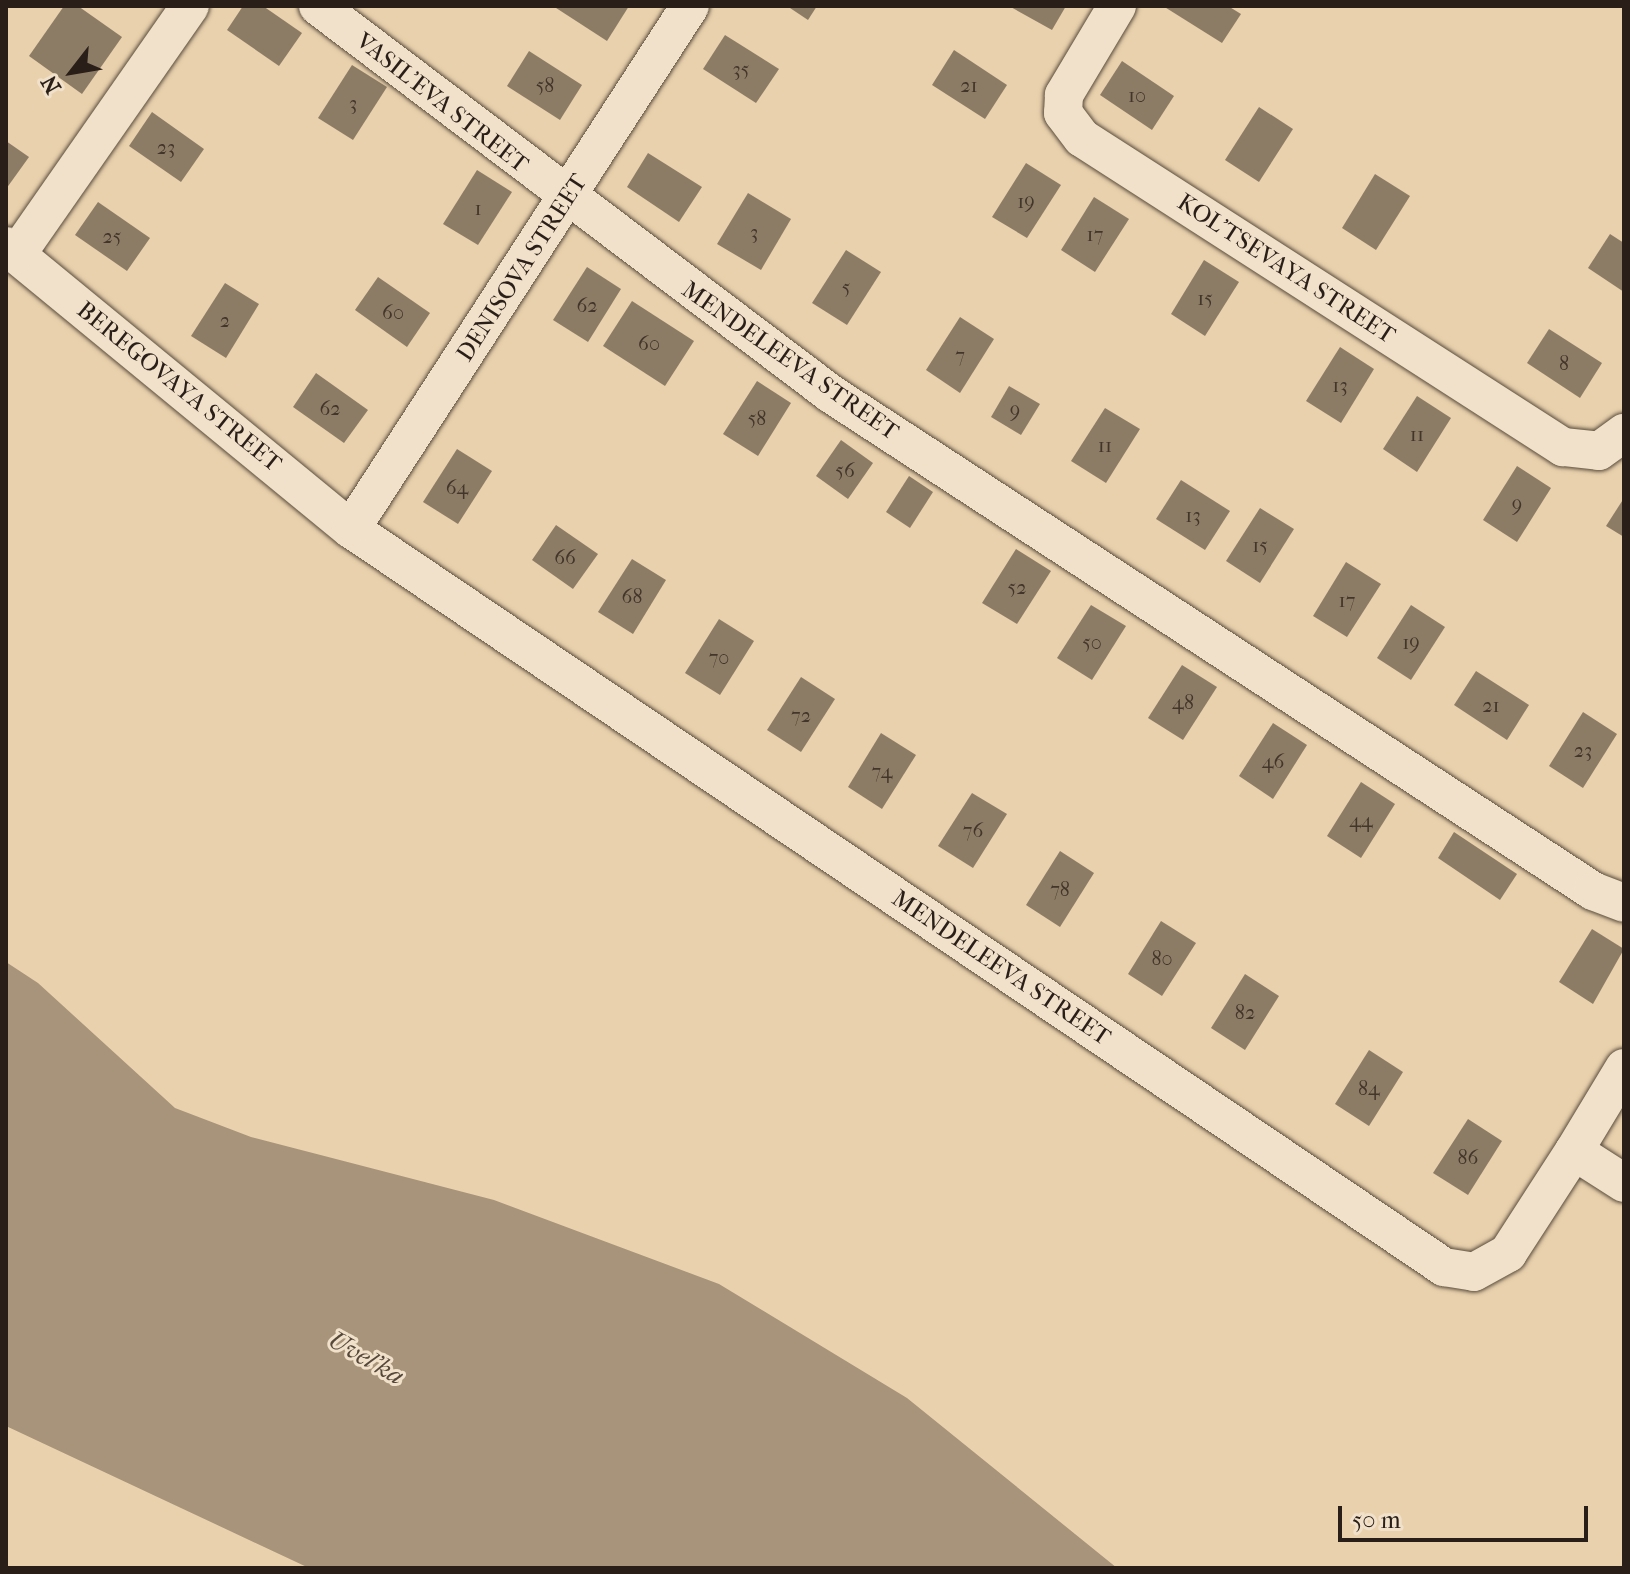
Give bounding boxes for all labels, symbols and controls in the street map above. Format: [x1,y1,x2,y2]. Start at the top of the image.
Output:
street label: VASIL'EVA STREET [350,27,534,179]
north arrow [32,32,112,112]
house number: 35 [733,57,749,81]
text: N [36,71,67,98]
house number: 58 [536,73,554,97]
house number: 21 [960,73,978,97]
house number: 10 [1128,83,1146,107]
house number: 3 [349,91,357,115]
house number: 23 [157,135,175,159]
street label: DENISOVA STREET [451,169,593,367]
street label: KOL'TSEVAYA STREET [1172,188,1400,350]
house number: 19 [1017,189,1035,213]
house number: 1 [474,196,482,220]
house number: 3 [750,220,758,244]
house number: 17 [1087,222,1103,246]
house number: 25 [103,224,121,248]
street label: MENDELEEVA STREET [676,275,904,447]
house number: 5 [842,275,850,299]
house number: 15 [1197,286,1213,310]
house number: 62 [576,293,598,317]
street label: BEREGOVAYA STREET [71,296,287,478]
house number: 60 [382,300,404,324]
house number: 2 [220,308,230,332]
house number: 60 [638,331,660,355]
house number: 7 [955,343,965,367]
house number: 8 [1559,351,1569,375]
house number: 13 [1332,373,1348,397]
house number: 62 [319,396,341,420]
house number: 9 [1010,398,1020,422]
house number: 58 [748,406,766,430]
house number: 11 [1410,422,1424,446]
house number: 11 [1098,433,1112,457]
house number: 56 [835,458,855,482]
house number: 64 [446,475,468,499]
house number: 9 [1512,492,1522,516]
house number: 13 [1185,503,1201,527]
house number: 15 [1252,533,1268,557]
house number: 66 [554,545,576,569]
house number: 52 [1008,575,1026,599]
house number: 68 [622,584,642,608]
house number: 17 [1339,588,1355,612]
house number: 50 [1082,630,1102,654]
house number: 19 [1402,630,1420,654]
house number: 70 [709,645,729,669]
house number: 48 [1172,690,1194,714]
house number: 21 [1482,693,1500,717]
house number: 72 [791,703,811,727]
house number: 23 [1574,738,1592,762]
house number: 46 [1262,749,1284,773]
house number: 74 [872,759,892,783]
house number: 44 [1349,808,1373,832]
house number: 76 [963,818,983,842]
house number: 78 [1050,877,1070,901]
street label: MENDELEEVA STREET [886,884,1116,1052]
house number: 80 [1151,946,1173,970]
house number: 82 [1235,1000,1255,1024]
house number: 84 [1358,1076,1380,1100]
house number: 86 [1458,1145,1478,1169]
water label: Uvel'ka [323,1324,409,1392]
scale bar [1342,1490,1592,1540]
text: 50 m [1352,1506,1401,1534]

